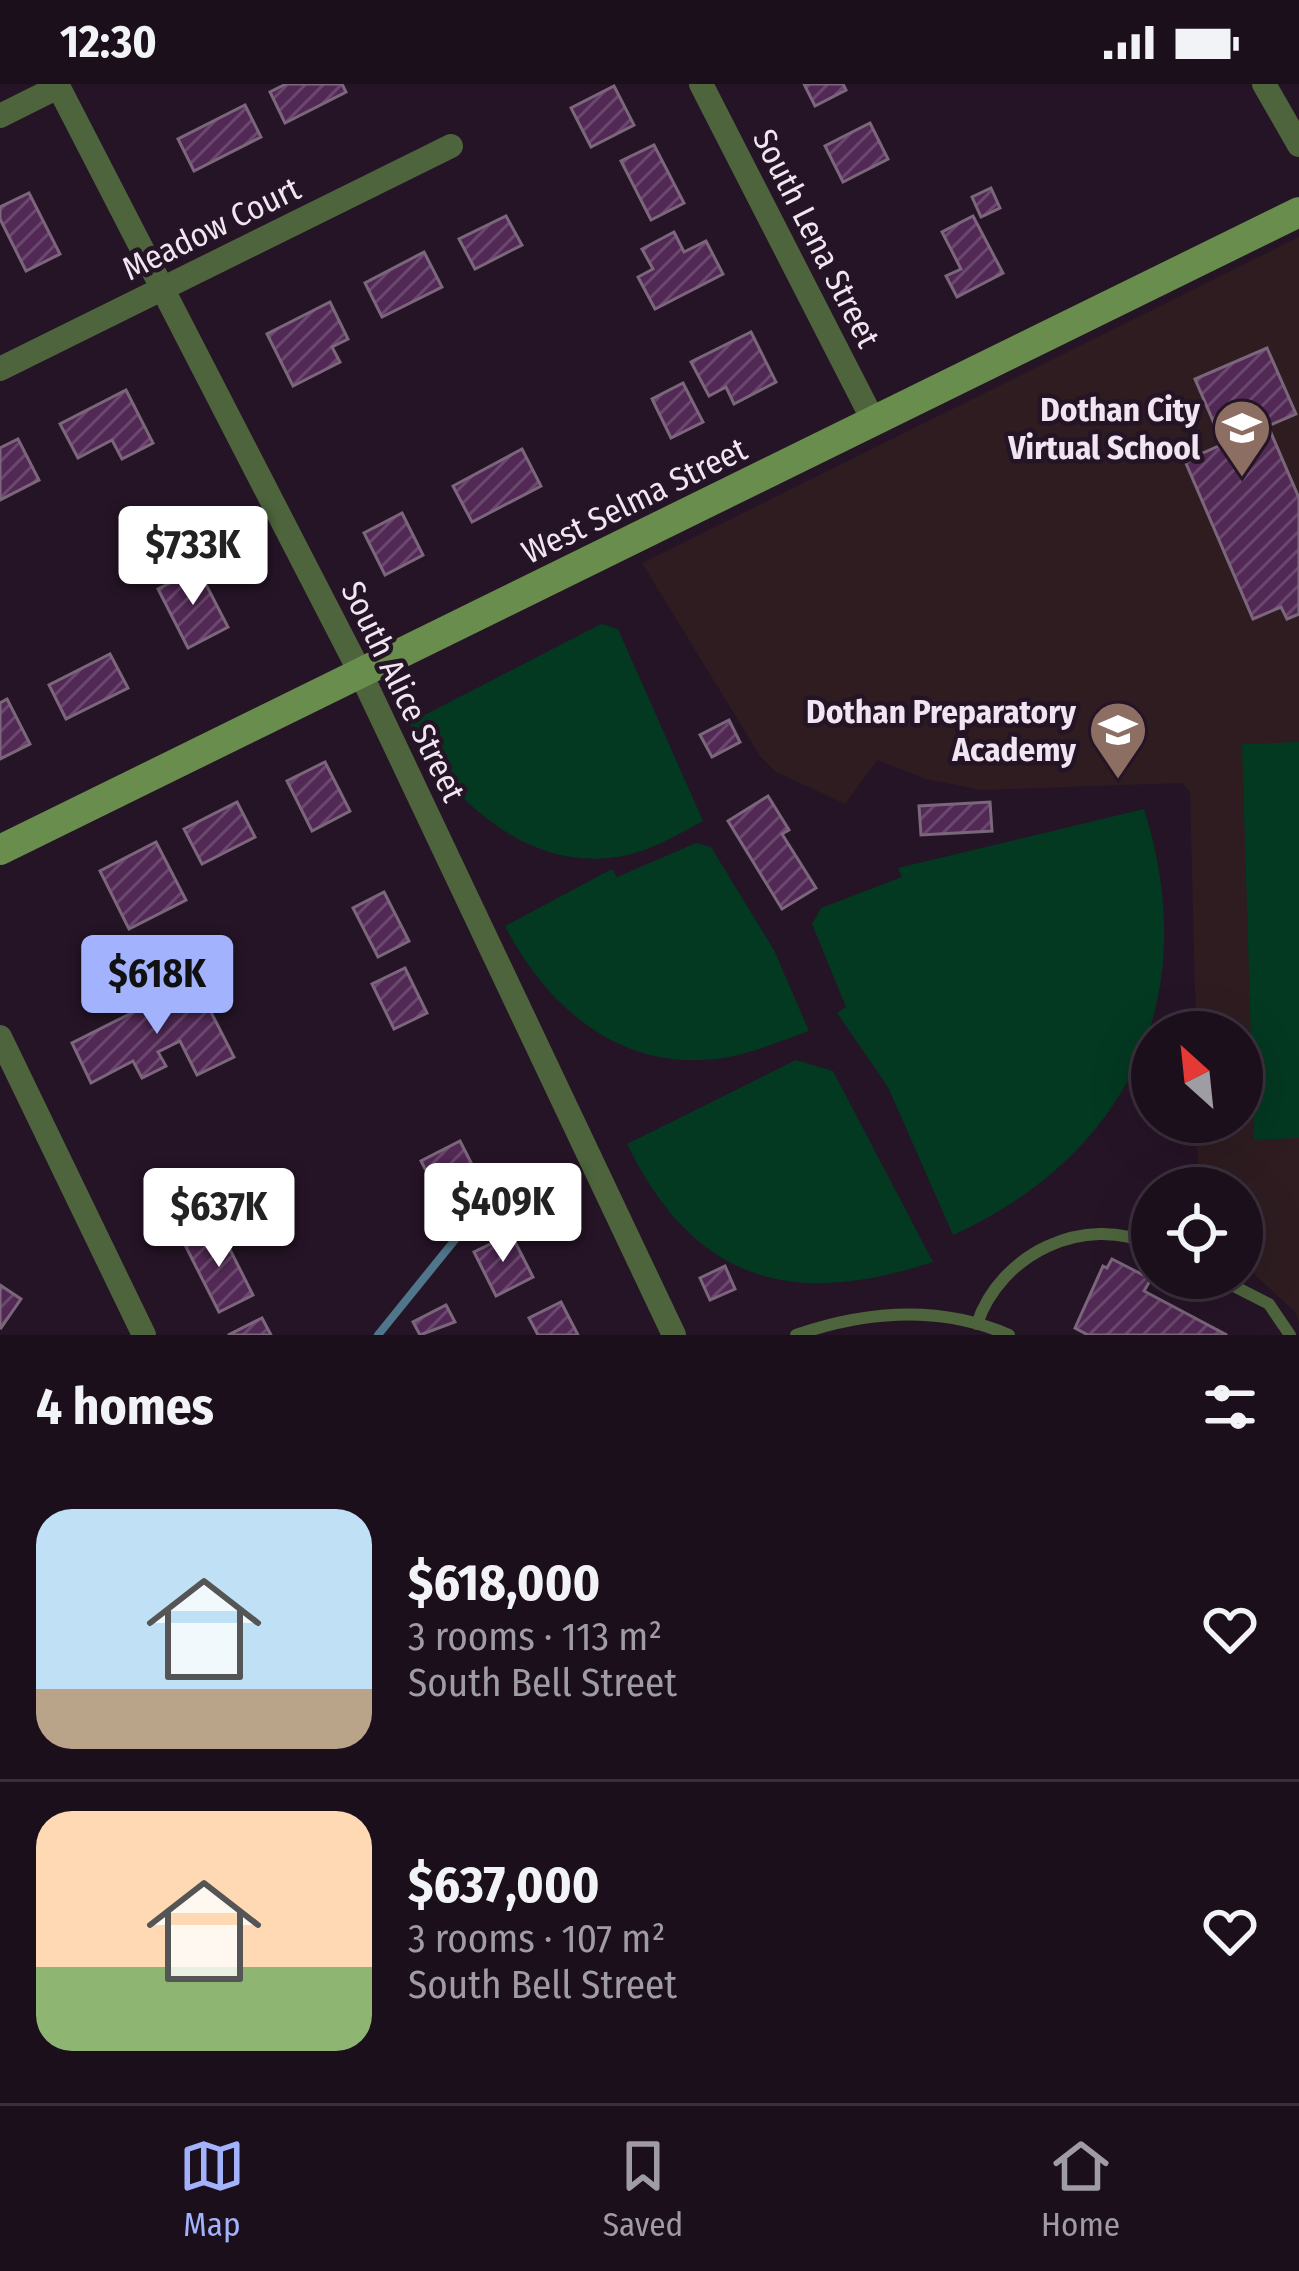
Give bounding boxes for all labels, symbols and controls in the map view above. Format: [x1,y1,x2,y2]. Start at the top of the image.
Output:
text: 12:30 [60,15,157,69]
street label: South Lena Street [744,123,888,354]
street label: Meadow Court [116,169,307,289]
place label: Dothan City Virtual School [1007,390,1201,468]
school or university icon: Dothan City Virtual School [1211,397,1273,479]
street label: West Selma Street [515,429,754,573]
pin: $733K [109,506,277,608]
text: $733K [146,522,240,568]
street label: South Alice Street [333,575,474,808]
place label: Dothan Preparatory Academy [806,692,1076,770]
school or university icon: Dothan Preparatory Academy [1087,699,1149,781]
pin: $618K [73,935,241,1037]
text: $618K [108,951,206,997]
north arrow [1131,1011,1263,1143]
map controls [1131,1011,1263,1299]
pin: $409K [419,1163,587,1265]
button: locate [1131,1167,1263,1299]
pin: $637K [135,1168,303,1270]
text: $409K [451,1179,555,1225]
text: $637K [170,1184,268,1230]
icon: filters [1197,1374,1263,1440]
text: 4 homes [36,1376,214,1438]
text: $618,000 [408,1552,600,1614]
icon: home [132,1557,276,1701]
icon: heart [1197,1596,1263,1662]
text: 3 rooms · 113 m² [408,1614,662,1660]
text: South Bell Street [408,1660,677,1706]
text: $637,000 [408,1854,600,1916]
icon: home [132,1859,276,2003]
icon: heart [1197,1898,1263,1964]
text: 3 rooms · 107 m² [408,1916,665,1962]
text: South Bell Street [408,1962,677,2008]
tab: Map [179,2133,245,2245]
tab: Saved [603,2133,683,2245]
tab: Home [1041,2133,1120,2245]

